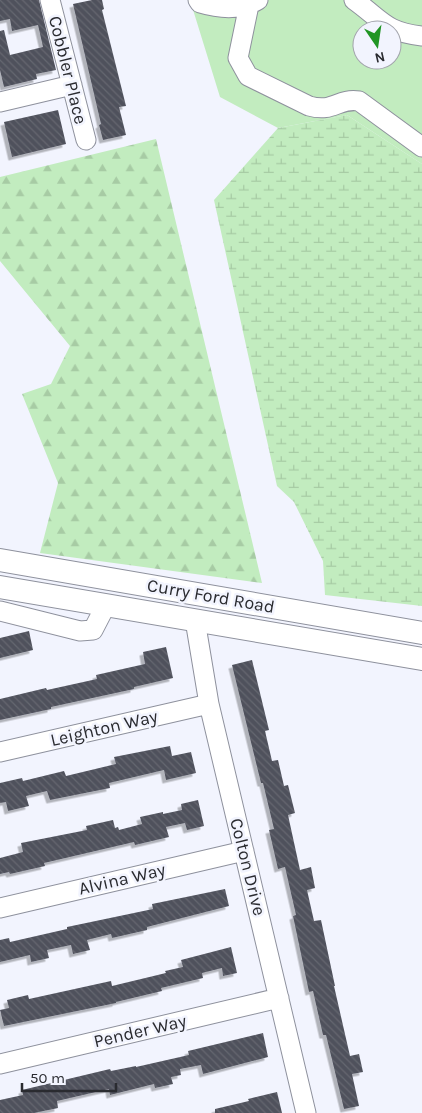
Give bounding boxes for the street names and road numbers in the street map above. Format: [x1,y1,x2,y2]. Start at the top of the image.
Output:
street label: Cobbler Place [44,14,92,126]
street label: Curry Ford Road [145,574,277,618]
street label: Leighton Way [48,705,160,751]
street label: Colton Drive [225,816,271,918]
street label: Alvina Way [76,858,168,900]
street label: Pender Way [91,1010,189,1052]

